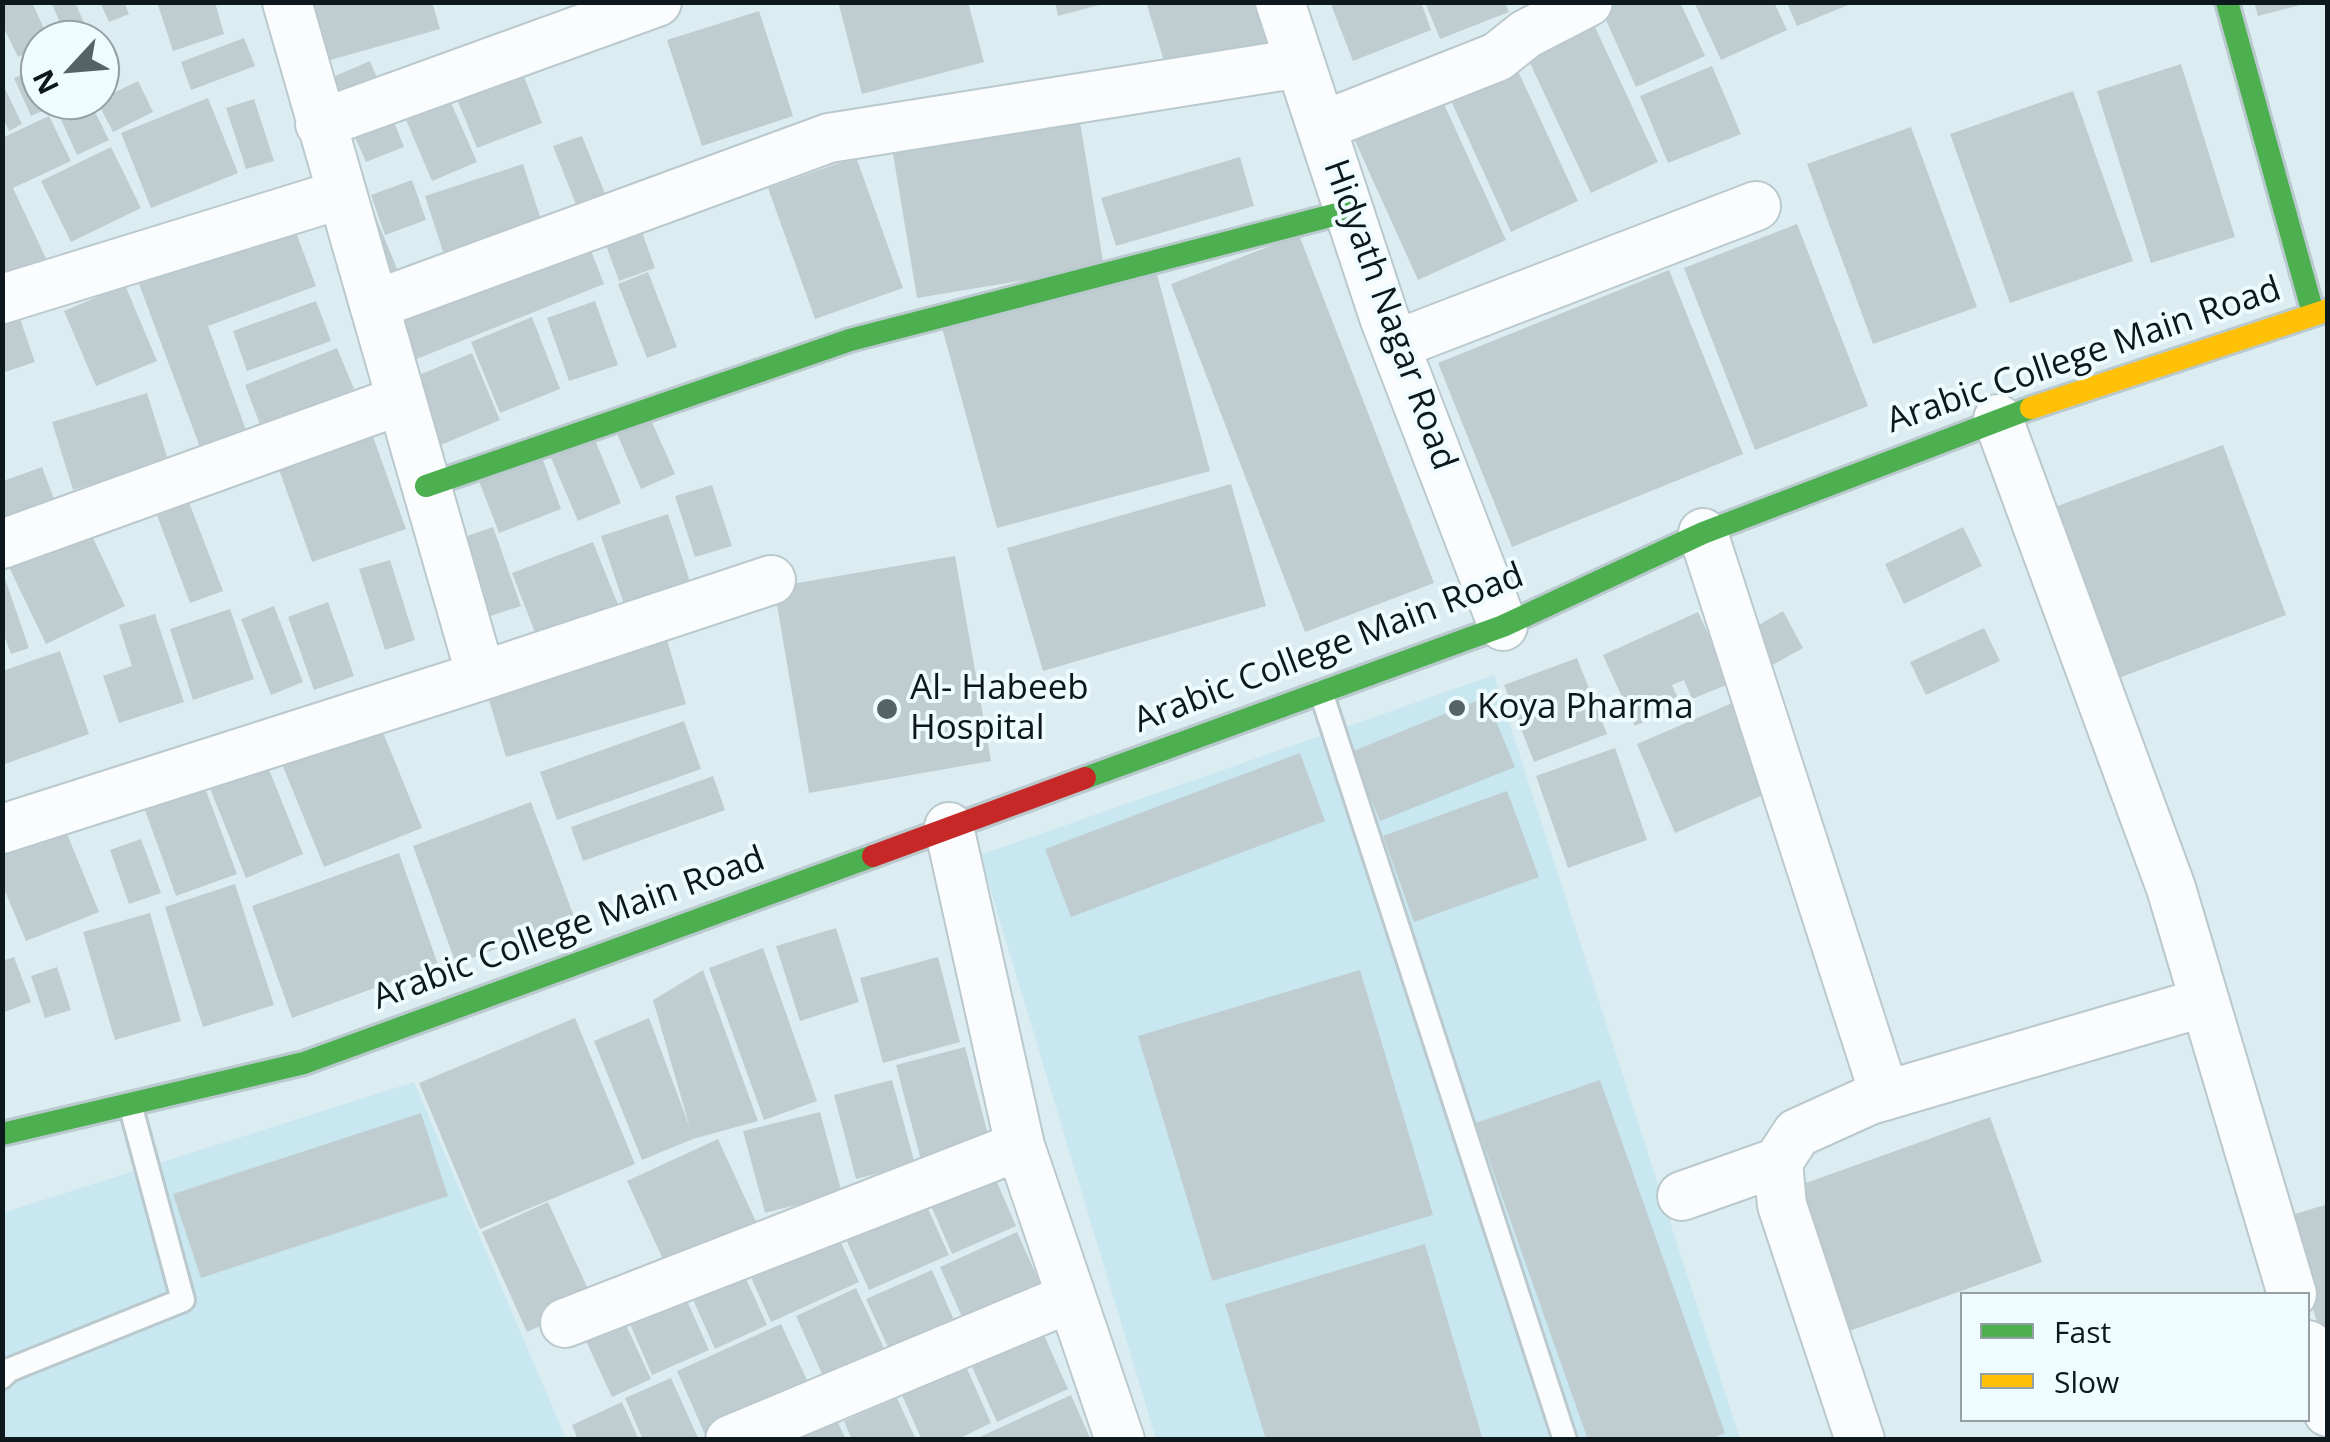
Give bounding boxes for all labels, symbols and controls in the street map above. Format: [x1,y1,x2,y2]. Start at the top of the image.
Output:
north arrow [20,20,120,120]
text: N [23,64,67,101]
street label: Hidyath Nagar Road [1313,154,1465,476]
street label: Arabic College Main Road [1881,269,2287,443]
street label: Arabic College Main Road [1128,555,1530,743]
place label: Al- Habeeb Hospital [910,668,1089,750]
place label: Koya Pharma [1477,687,1694,729]
marker: Al- Habeeb Hospital [874,696,900,722]
marker: Koya Pharma [1446,697,1468,719]
street label: Arabic College Main Road [367,838,771,1020]
legend [1960,1292,2310,1422]
text: Fast [2054,1311,2111,1352]
text: Slow [2054,1361,2119,1402]

